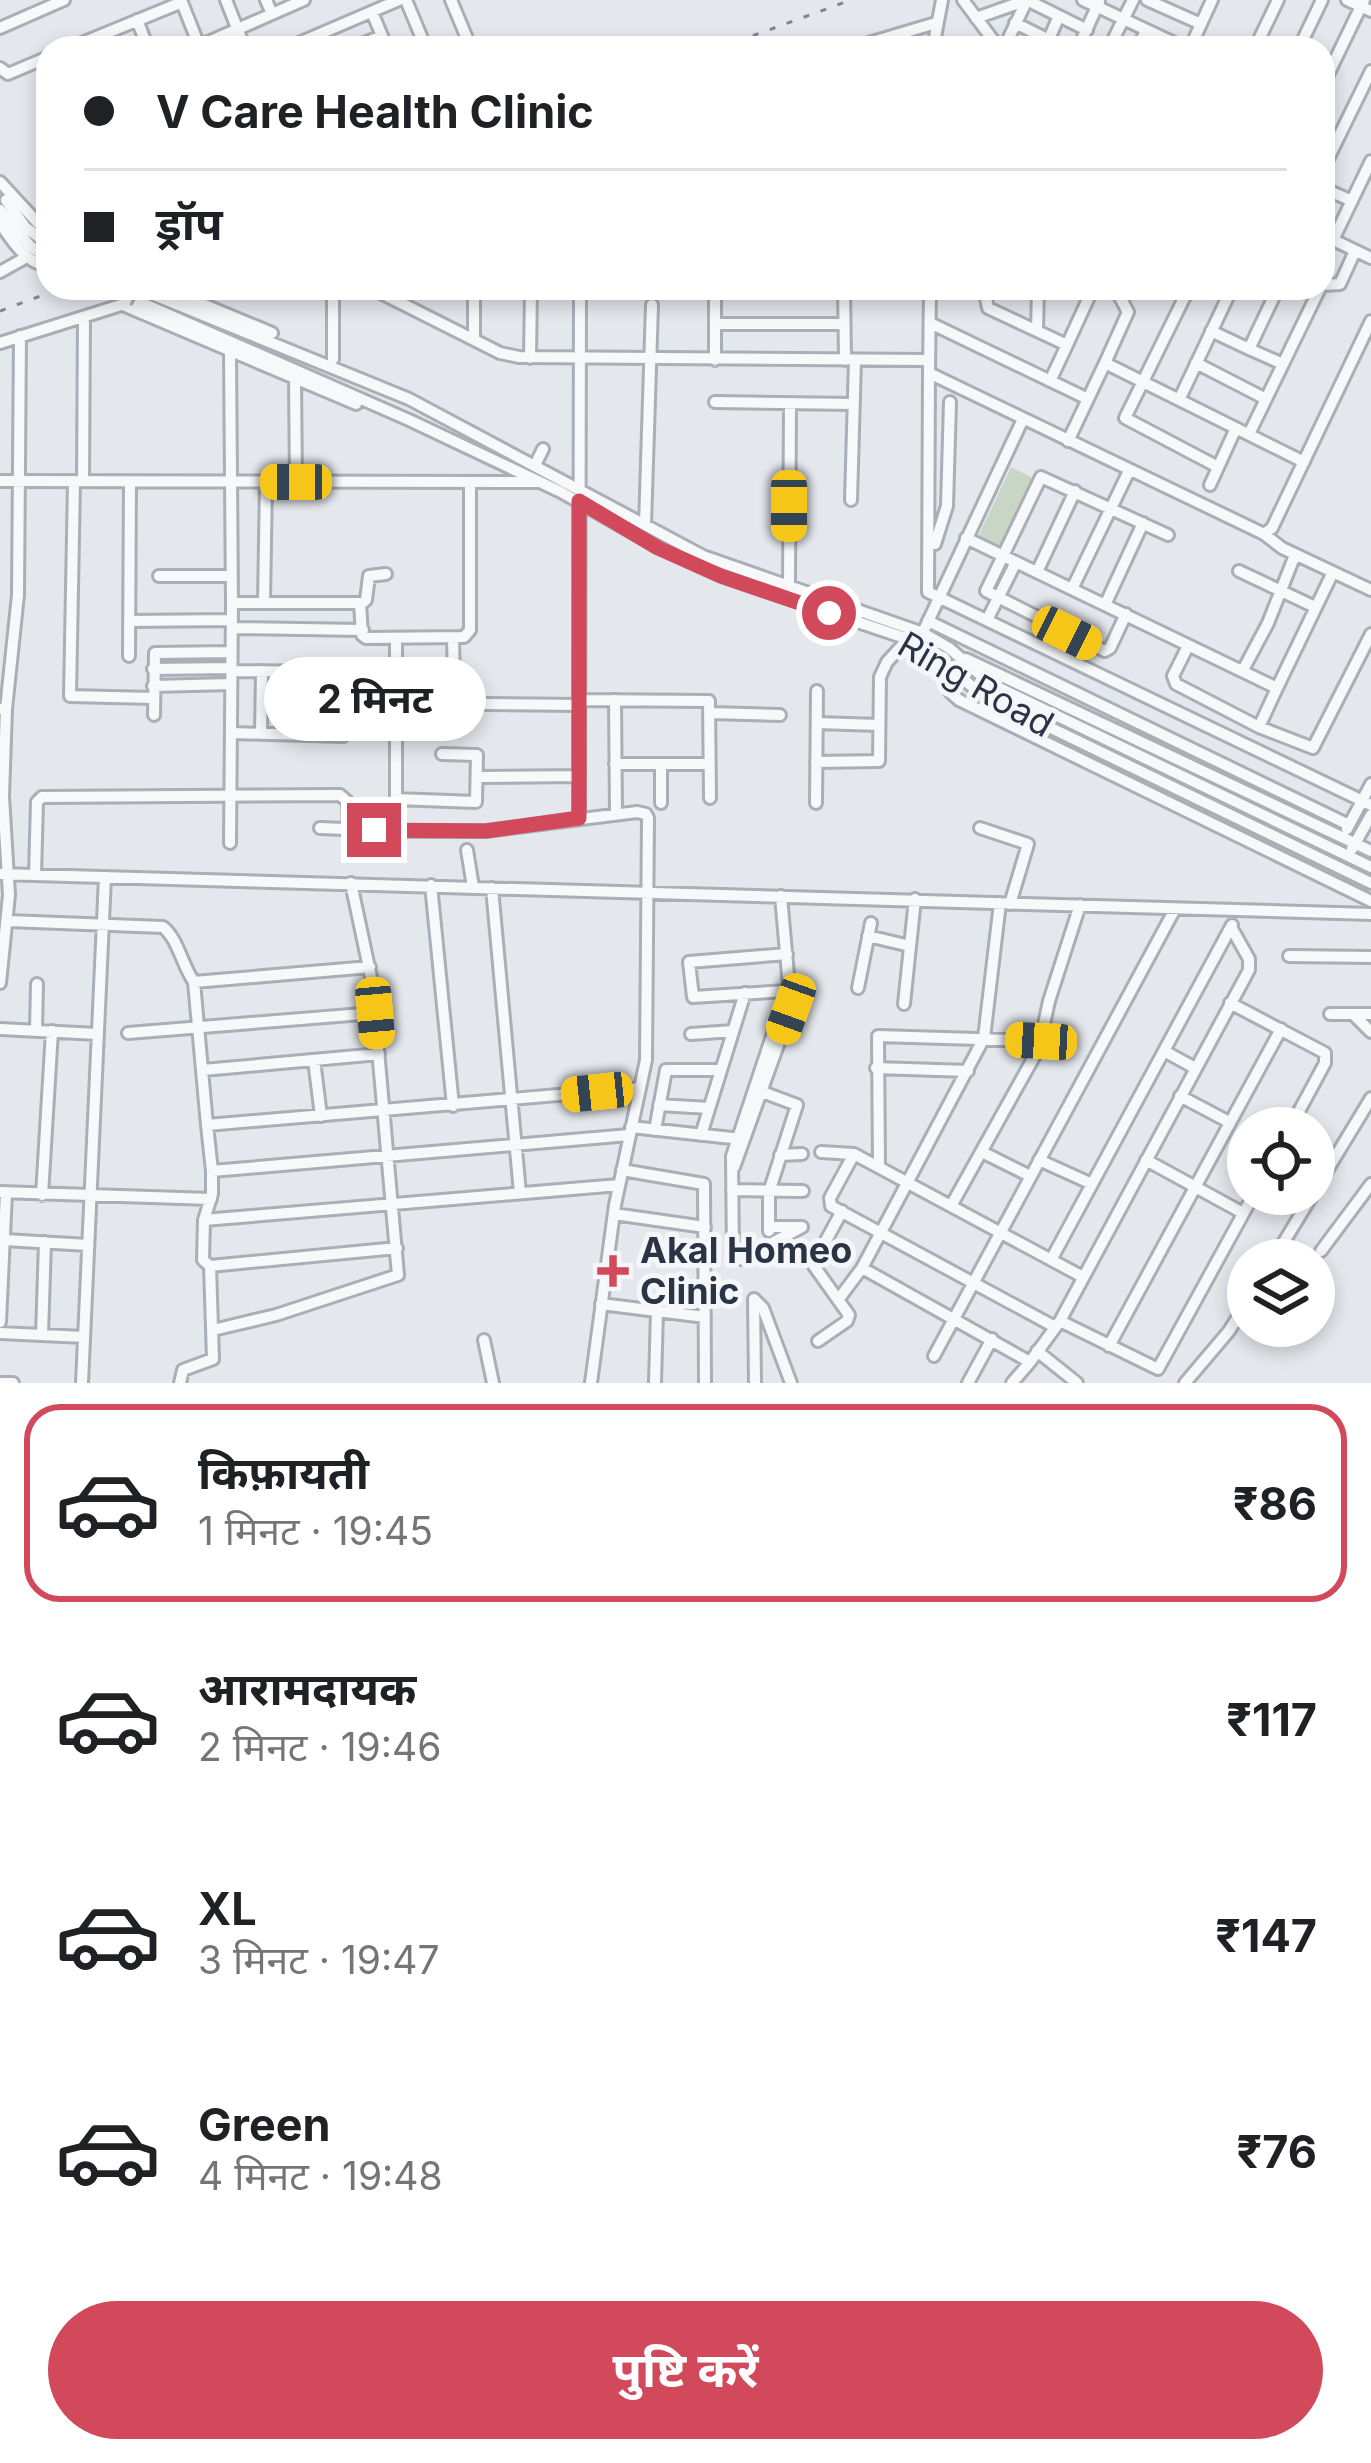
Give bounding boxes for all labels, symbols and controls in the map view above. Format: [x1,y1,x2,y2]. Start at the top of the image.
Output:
text: V Care Health Clinic [156,84,594,139]
text: ड्रॉप [156,196,223,251]
car [260,464,332,500]
car [771,470,807,542]
route start [802,586,856,640]
car [1027,601,1107,665]
street label: Ring Road [890,622,1062,746]
callout: 2 मिनट [263,656,485,740]
text: 2 मिनट [317,675,433,722]
route end [347,803,401,857]
car [762,969,820,1049]
car [354,976,396,1050]
car [1004,1021,1078,1061]
car [559,1070,635,1114]
map controls [1227,1107,1335,1347]
button: locate [1227,1107,1335,1215]
place label: Akal Homeo Clinic [640,1228,852,1313]
button: layers [1227,1239,1335,1347]
marker: Akal Homeo Clinic [597,1255,629,1287]
text: किफ़ायती [198,1445,369,1500]
icon: car [54,1449,162,1557]
text: ₹86 [1233,1476,1317,1531]
text: 1 मिनट · 19:45 [198,1507,433,1554]
text: आरामदायक [198,1661,416,1716]
icon: car [54,1665,162,1773]
text: ₹117 [1226,1692,1317,1747]
text: 2 मिनट · 19:46 [198,1723,441,1770]
icon: car [54,1881,162,1989]
text: XL [198,1881,257,1936]
text: ₹147 [1215,1908,1317,1963]
text: 3 मिनट · 19:47 [198,1936,440,1983]
icon: car [54,2097,162,2205]
text: Green [198,2097,331,2152]
text: ₹76 [1237,2124,1317,2179]
text: 4 मिनट · 19:48 [198,2152,443,2199]
button: पुष्टि करें [48,2301,1323,2439]

